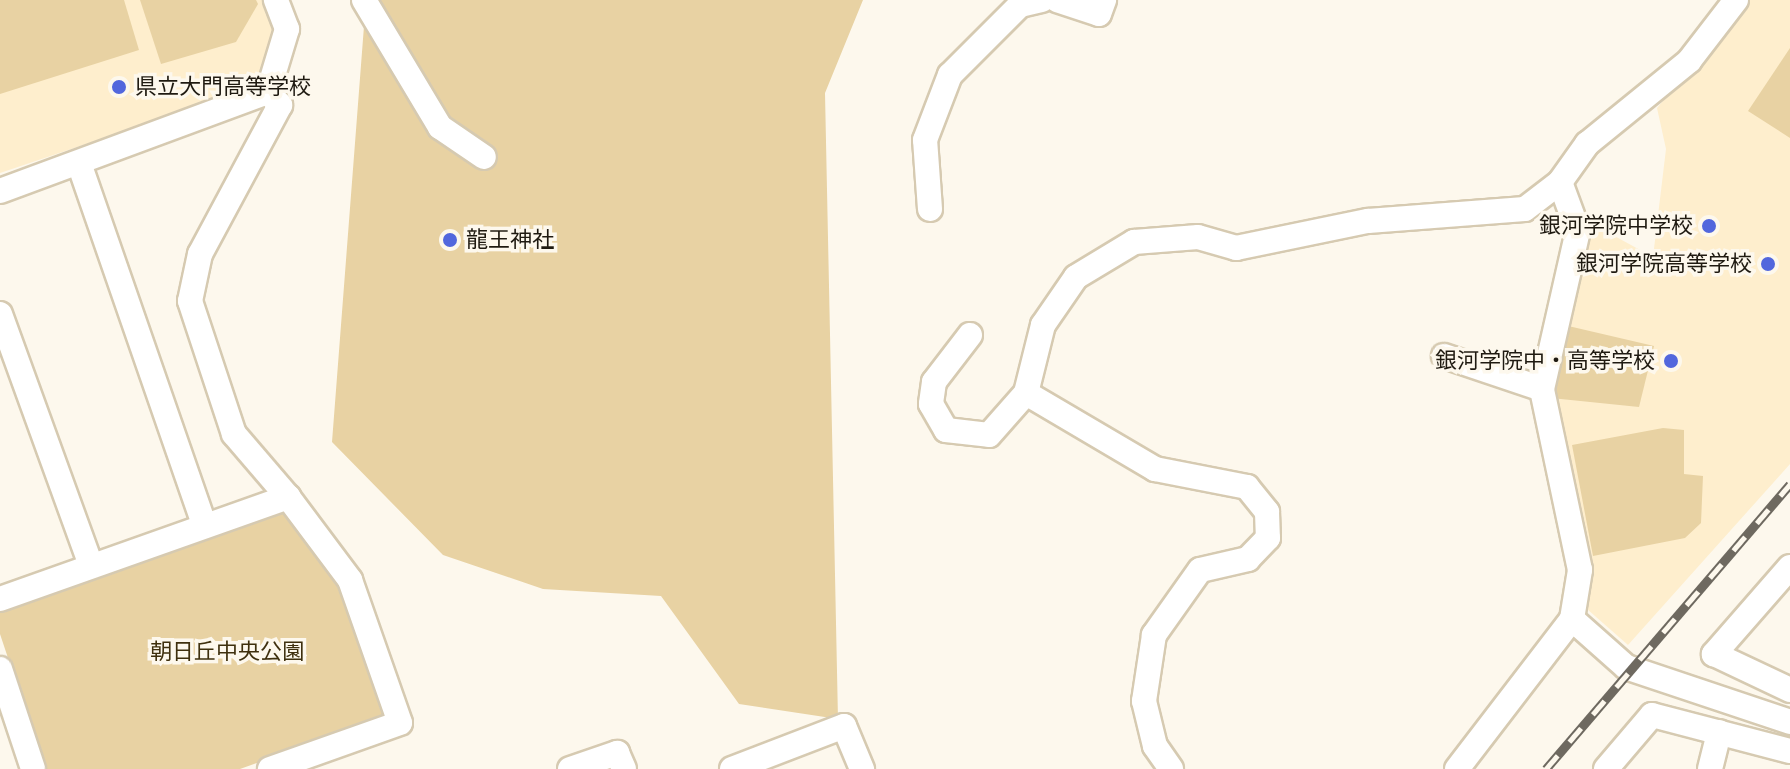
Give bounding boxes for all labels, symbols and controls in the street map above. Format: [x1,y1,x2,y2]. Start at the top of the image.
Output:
place label: 県立大門高等学校 [135,74,311,100]
marker: 県立大門高等学校 [110,78,128,96]
place label: 銀河学院中学校 [1539,213,1693,239]
marker: 銀河学院中学校 [1700,217,1718,235]
place label: 龍王神社 [466,227,554,253]
marker: 龍王神社 [441,231,459,249]
place label: 銀河学院高等学校 [1576,251,1752,277]
marker: 銀河学院高等学校 [1759,255,1777,273]
place label: 銀河学院中・高等学校 [1435,348,1655,374]
marker: 銀河学院中・高等学校 [1662,352,1680,370]
park label: 朝日丘中央公園 [150,639,304,665]

